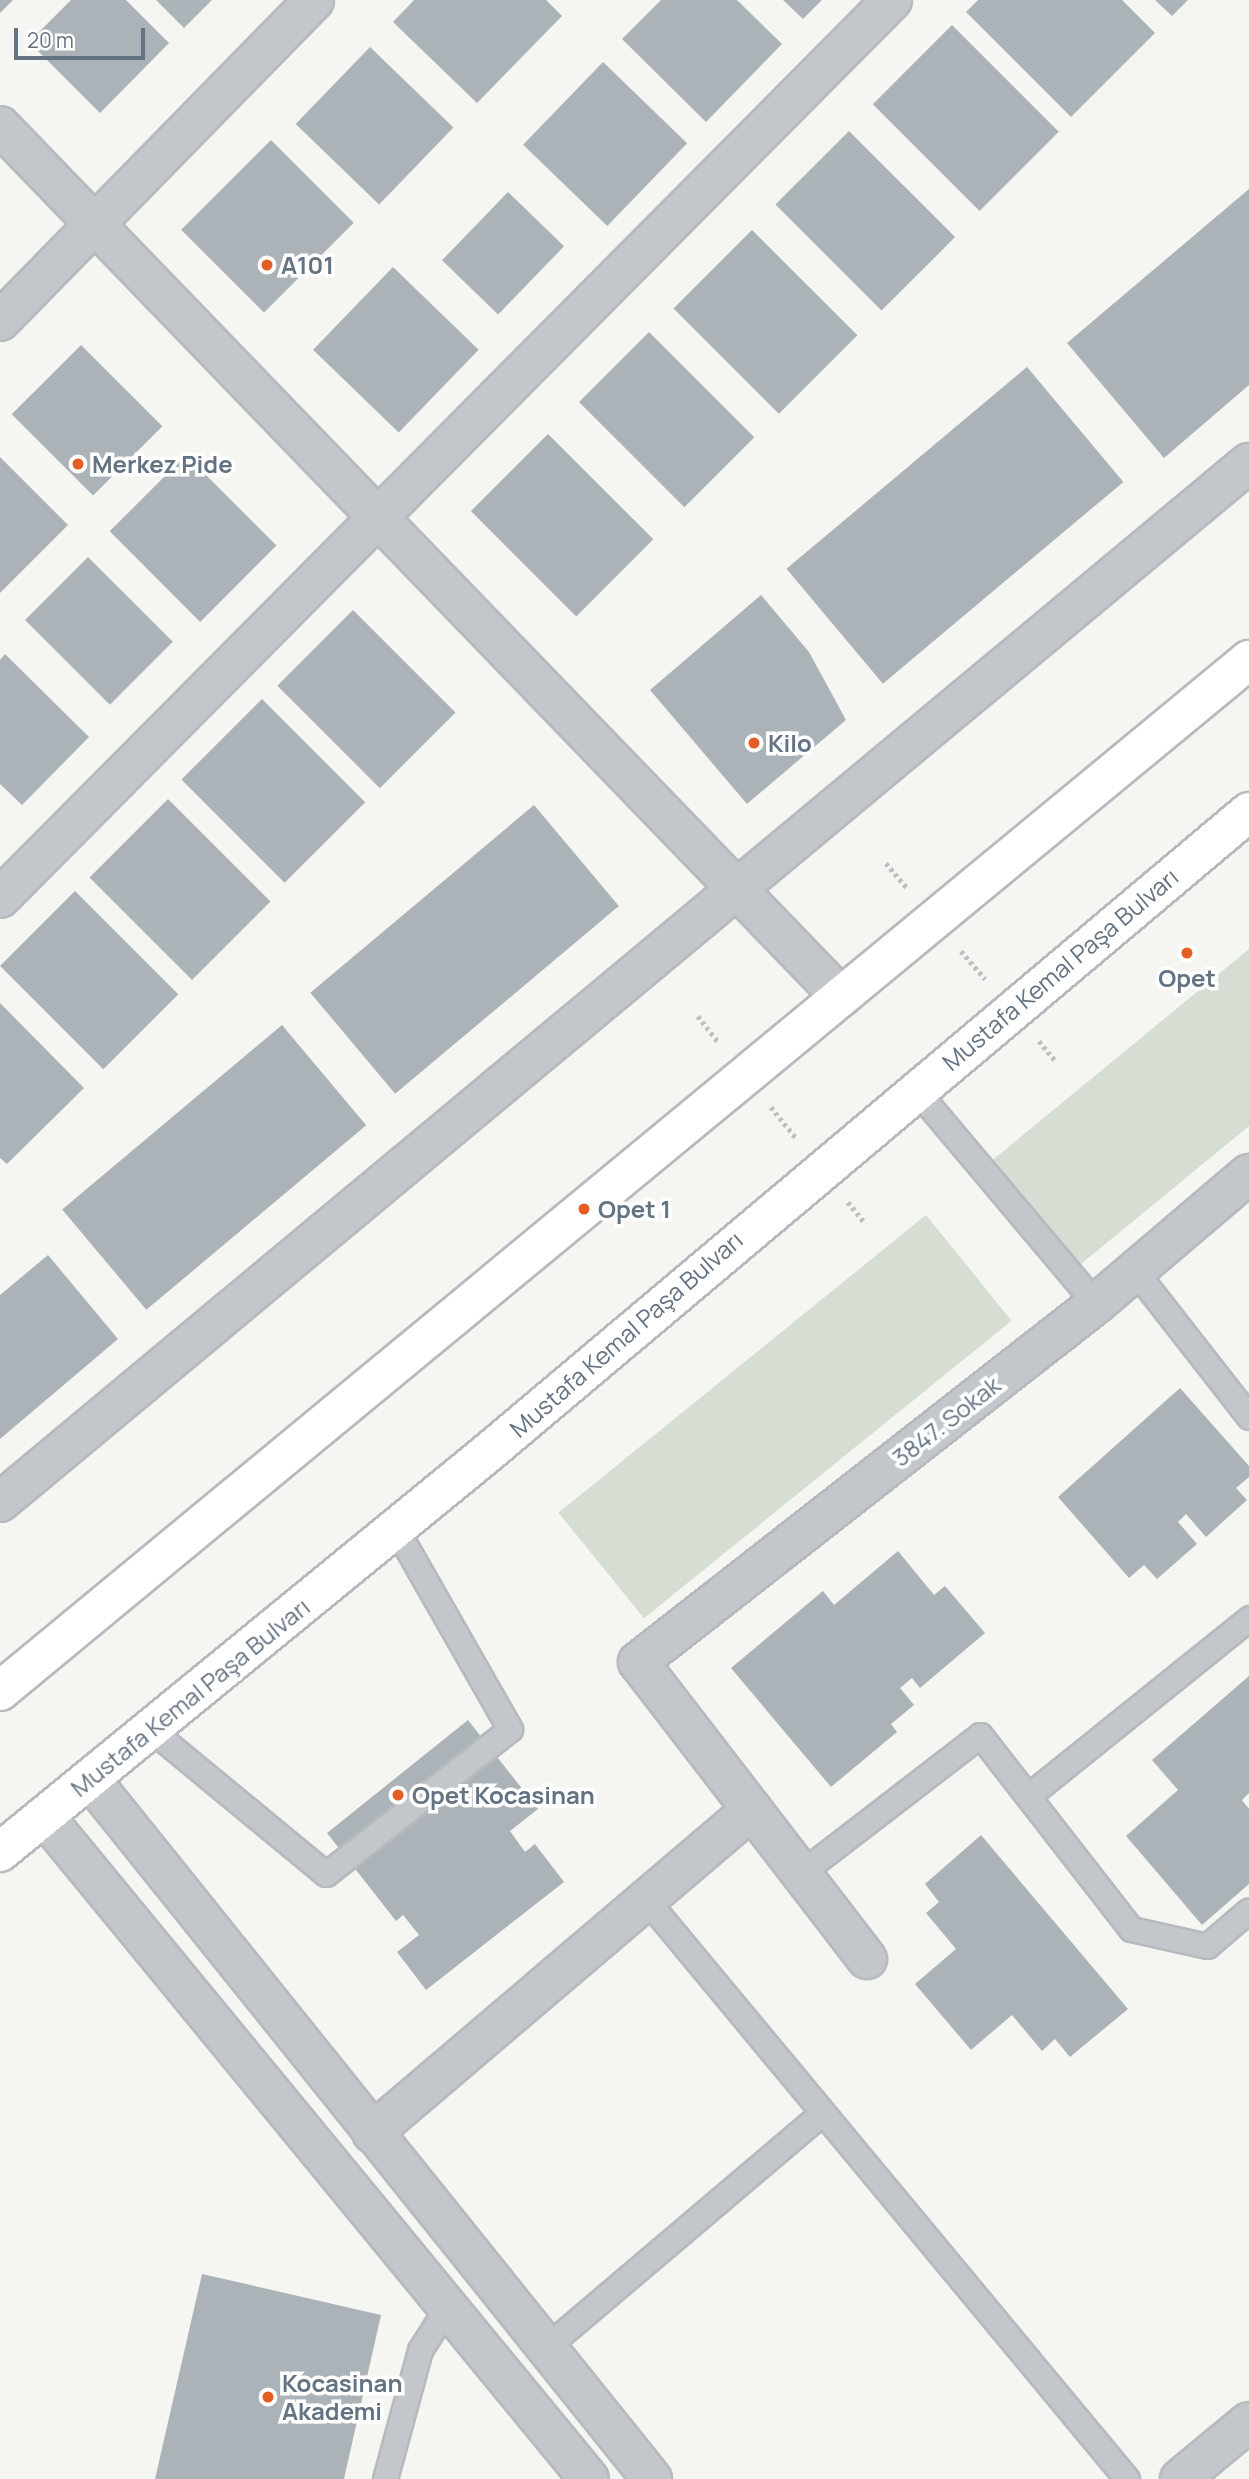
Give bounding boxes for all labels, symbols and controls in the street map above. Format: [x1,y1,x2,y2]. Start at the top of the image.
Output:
scale bar [18,14,149,58]
text: 20 m [27,26,74,54]
place label: A101 [281,251,334,279]
marker: A101 [259,257,275,273]
place label: Merkez Pide [92,450,233,478]
marker: Merkez Pide [70,456,86,472]
place label: Kilo [768,729,812,757]
marker: Kilo [746,735,762,751]
street label: Mustafa Kemal Paşa Bulvarı [936,862,1184,1076]
marker: Opet [1179,945,1195,961]
place label: Opet [1158,964,1216,992]
place label: Opet 1 [598,1195,671,1223]
marker: Opet 1 [576,1201,592,1217]
street label: Mustafa Kemal Paşa Bulvarı [504,1225,748,1443]
street label: 3847. Sokak [886,1370,1006,1472]
street label: Mustafa Kemal Paşa Bulvarı [65,1592,315,1802]
place label: Opet Kocasinan [412,1781,595,1809]
marker: Opet Kocasinan [390,1787,406,1803]
place label: Kocasinan Akademi [282,2369,402,2425]
marker: Kocasinan Akademi [260,2389,276,2405]

